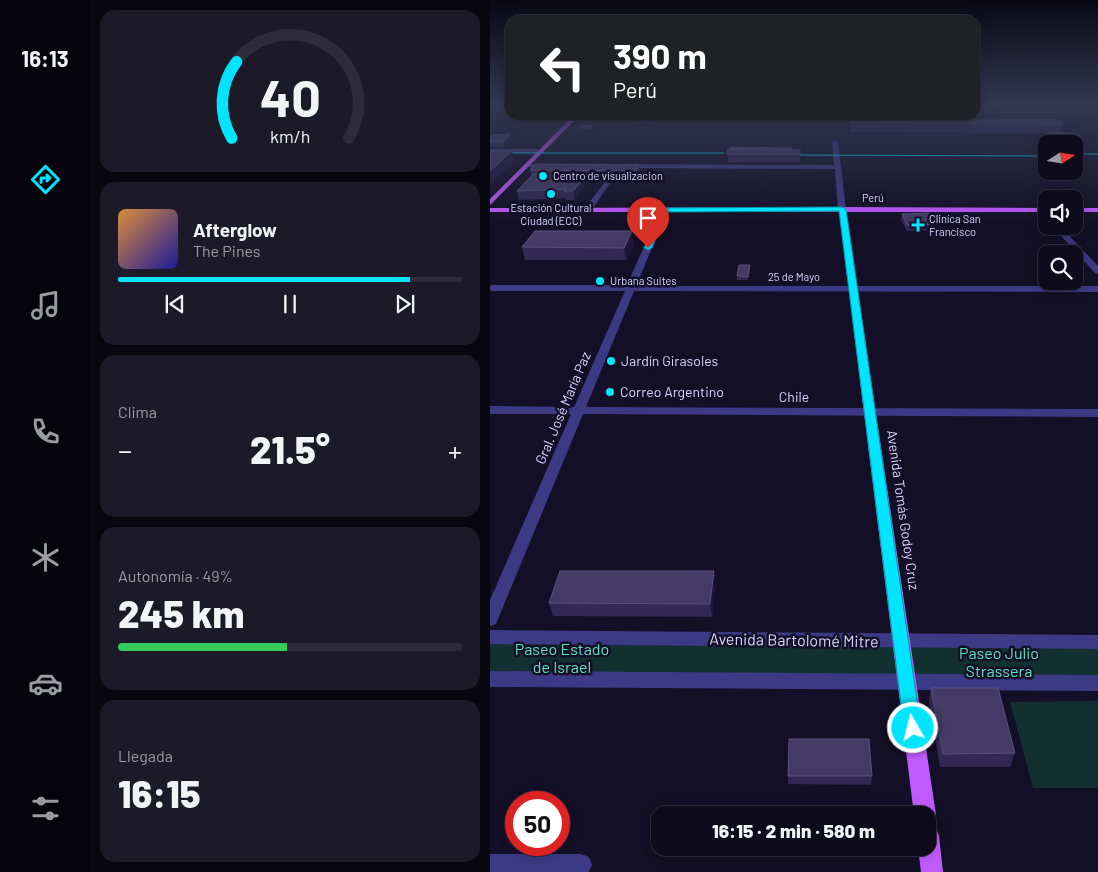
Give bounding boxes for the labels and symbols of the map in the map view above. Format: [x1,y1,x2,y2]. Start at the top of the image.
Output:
north arrow [1038,135,1082,180]
place label: Centro de visualizacion [553,169,663,182]
marker: Centro de visualizacion [537,170,549,182]
marker: Estación Cultural Ciudad (ECC) [545,188,557,200]
street label: Perú [862,191,884,204]
pin [627,197,669,248]
place label: Estación Cultural Ciudad (ECC) [510,201,592,227]
place label: Cliníca San Francisco [929,212,981,238]
marker: Cliníca San Francisco [911,218,925,232]
street label: 25 de Mayo [768,270,820,283]
place label: Urbana Suites [610,274,677,287]
marker: Urbana Suites [594,275,606,287]
street label: Gral. José María Paz [531,349,594,466]
place label: Jardín Girasoles [621,352,719,369]
marker: Jardín Girasoles [605,355,617,367]
place label: Correo Argentino [620,383,724,400]
marker: Correo Argentino [604,386,616,398]
street label: Chile [779,388,809,405]
street label: Avenida Tomás Godoy Cruz [884,429,923,591]
street label: Avenida Bartolomé Mitre [709,629,879,650]
park label: Paseo Estado de Israel [515,639,609,676]
park label: Paseo Julio Strassera [959,643,1039,680]
position arrow [886,701,938,753]
speed limit sign: 50 [505,791,570,856]

